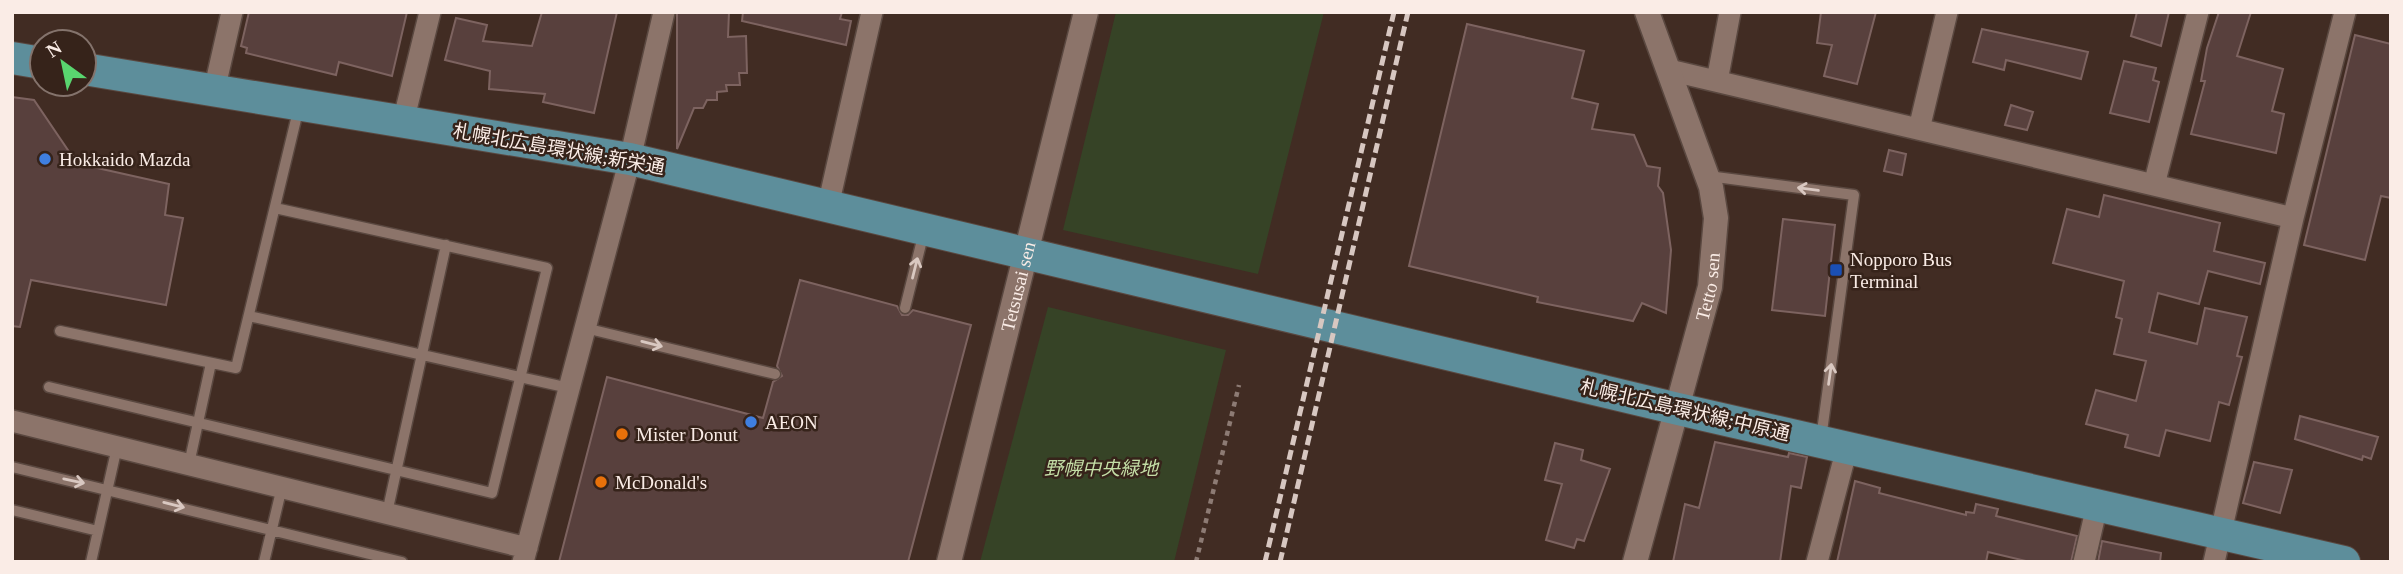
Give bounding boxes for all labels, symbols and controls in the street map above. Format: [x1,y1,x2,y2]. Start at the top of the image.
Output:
north arrow [28,28,98,98]
text: N [43,36,66,62]
street label: 札幌北広島環状線;新栄通 [452,120,666,178]
place label: Hokkaido Mazda [59,149,191,170]
marker: Hokkaido Mazda [37,151,53,167]
one-way arrow [1797,182,1820,195]
street label: Tetsusai sen [996,239,1039,334]
place label: Nopporo Bus Terminal [1850,249,1952,292]
street label: Tetto sen [1691,251,1723,323]
one-way arrow [909,257,922,280]
marker: Nopporo Bus Terminal [1828,262,1844,278]
one-way arrow [640,338,663,351]
one-way arrow [1823,364,1836,386]
street label: 札幌北広島環状線;中原通 [1578,376,1792,444]
place label: AEON [765,412,818,433]
marker: AEON [743,414,759,430]
place label: Mister Donut [636,424,739,445]
marker: Mister Donut [614,426,630,442]
park label: 野幌中央緑地 [1044,458,1160,479]
place label: McDonald's [615,472,707,493]
one-way arrow [62,474,85,488]
marker: McDonald's [593,474,609,490]
one-way arrow [162,499,184,512]

